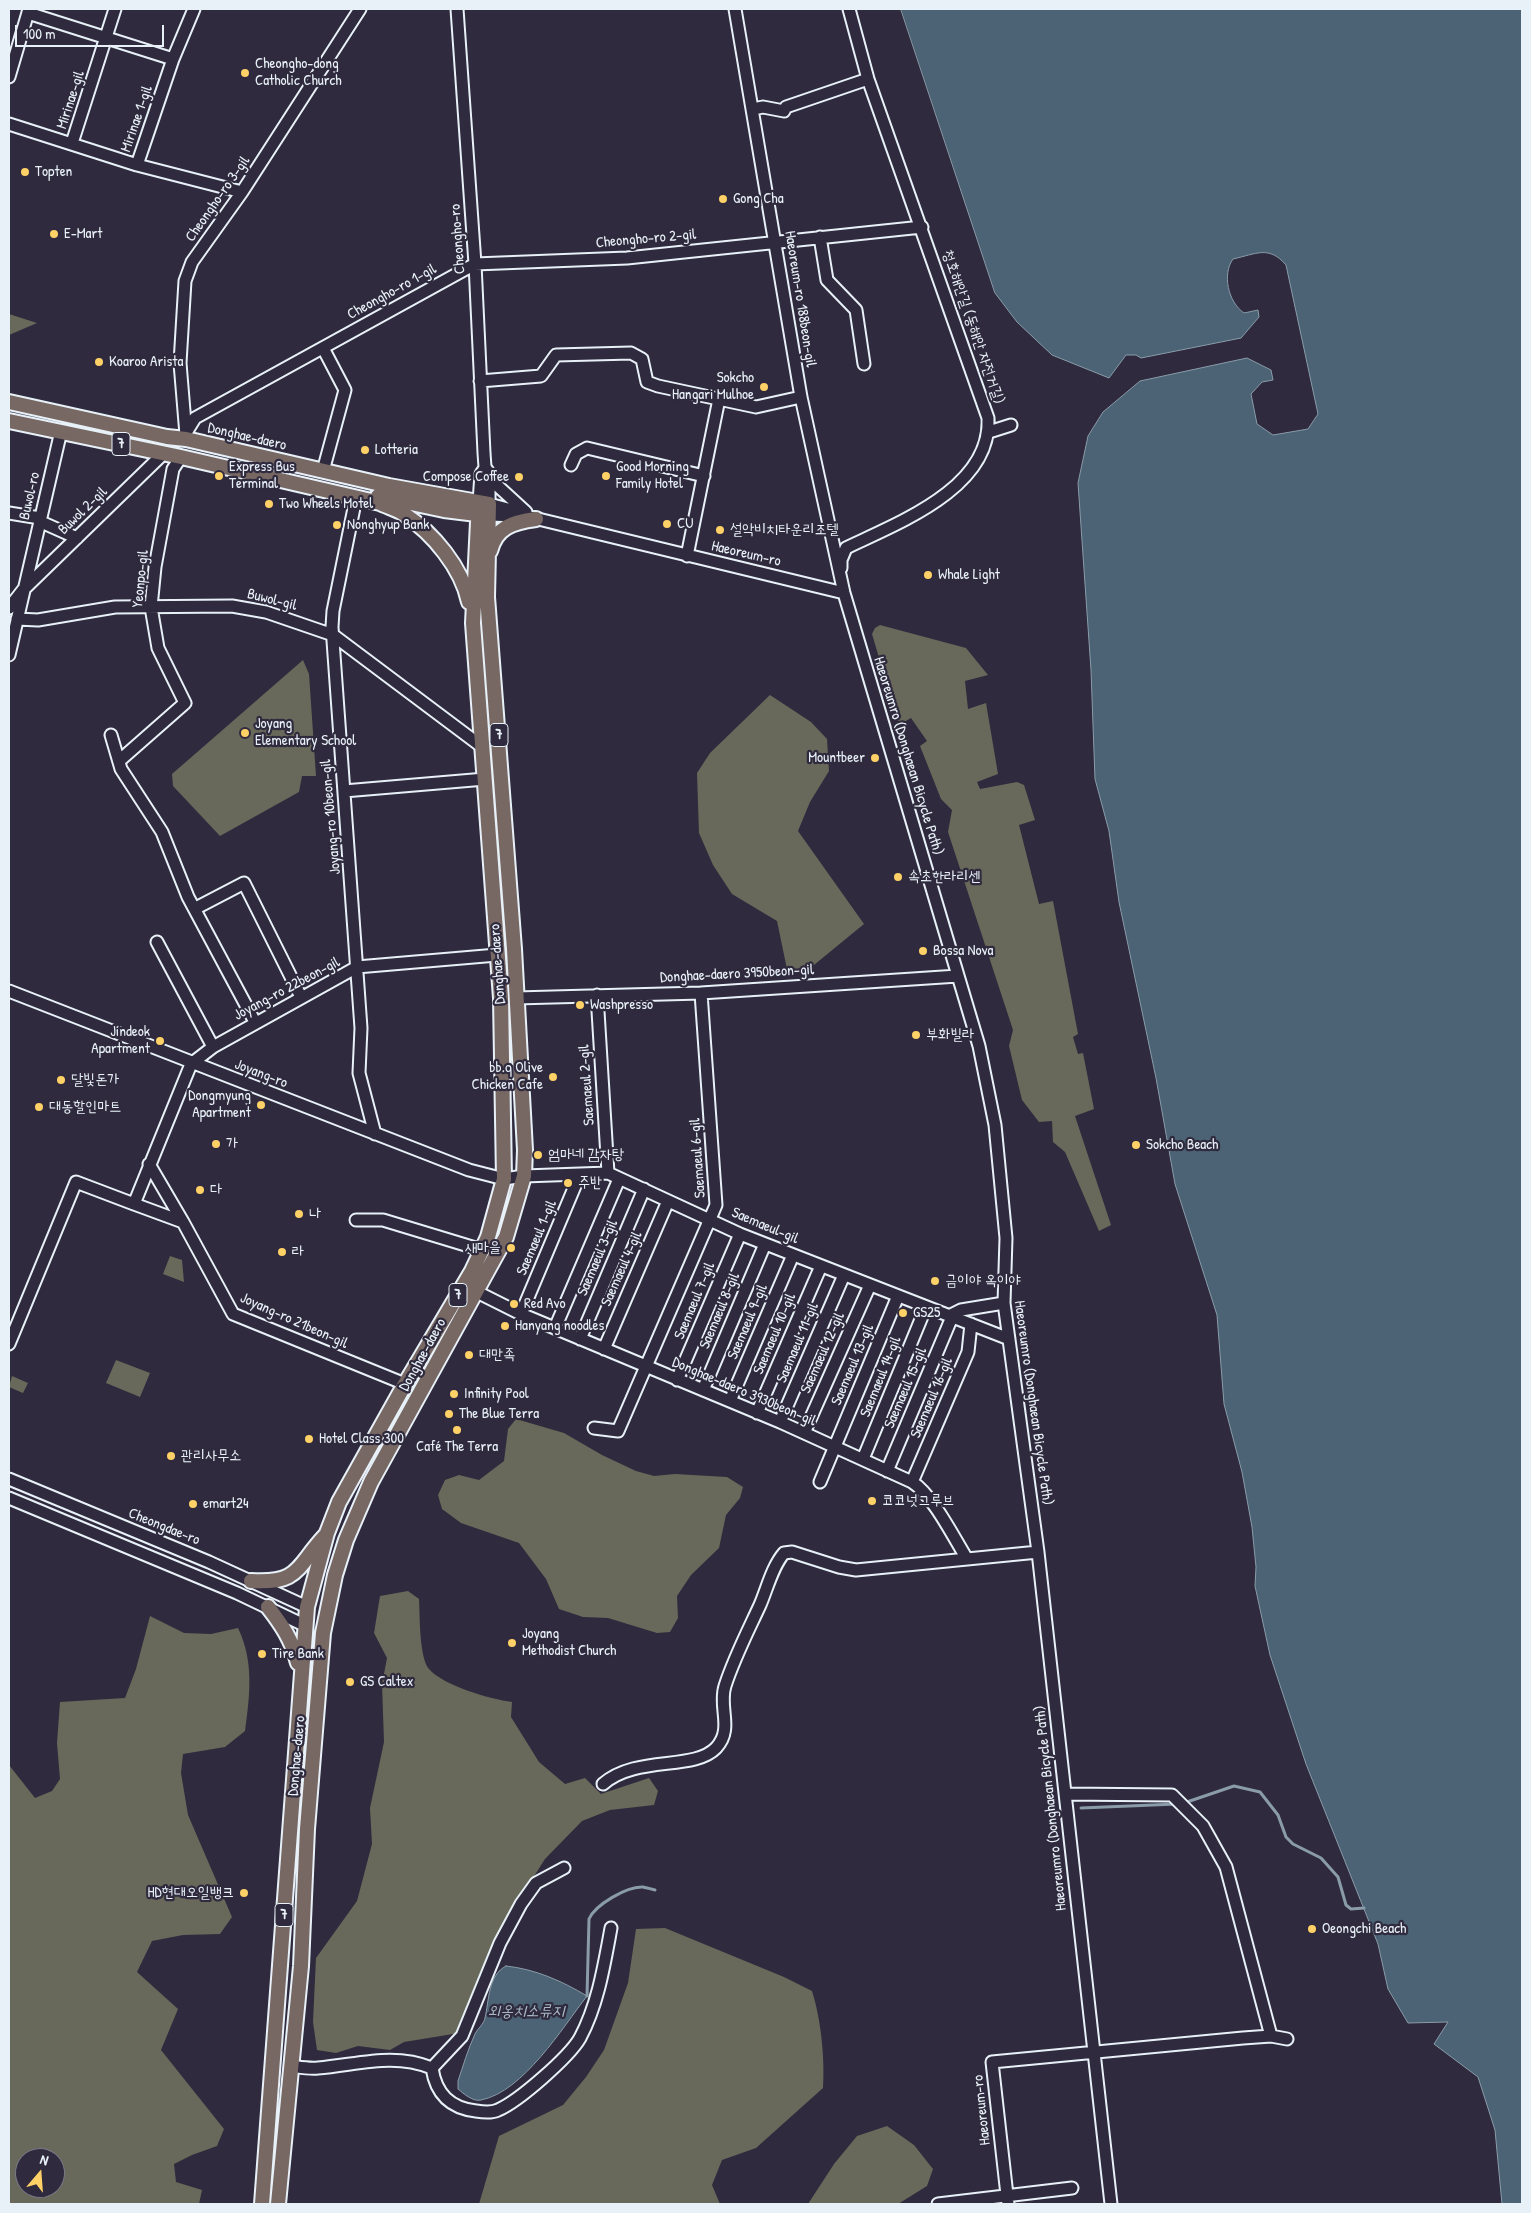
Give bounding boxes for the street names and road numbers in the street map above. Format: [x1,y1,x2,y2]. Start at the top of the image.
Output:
street label: Mirinae-gil [53,69,89,131]
street label: Mirinae 1-gil [117,83,157,155]
street label: Cheongho-ro 3-gil [182,153,254,245]
street label: Cheongho-ro [447,203,469,275]
street label: Cheongho-ro 2-gil [595,226,697,252]
street label: Haeoreum-ro 188beon-gil [780,230,820,368]
street label: 청호해안길 (동해안 자전거길) [938,247,1008,407]
street label: Cheongho-ro 1-gil [344,260,440,324]
street label: Donghae-daero [206,419,288,455]
road number: 7 [112,432,130,456]
street label: Buwol-ro [16,470,44,522]
street label: Buwol 2-gil [55,483,111,539]
street label: Haeoreum-ro [710,537,782,571]
street label: Yeonpo-gil [129,549,153,609]
street label: Buwol-gil [245,585,299,615]
street label: Haeoreumro (Donghaean Bicycle Path) [869,655,947,857]
road number: 7 [490,724,508,746]
street label: Joyang-ro 10beon-gil [317,759,345,875]
street label: Donghae-daero [486,923,510,1005]
street label: Joyang-ro 22beon-gil [231,953,343,1025]
street label: Donghae-daero 3950beon-gil [660,961,814,987]
street label: Saemaeul 2-gil [575,1044,599,1126]
street label: Joyang-ro [232,1056,290,1092]
street label: Saemaeul 6-gil [686,1117,710,1199]
street label: Saemaeul 1-gil [513,1198,561,1278]
street label: Saemaeul-gil [729,1204,801,1248]
street label: Saemaeul 3-gil [574,1217,622,1299]
street label: Saemaeul 4-gil [598,1229,646,1309]
street label: Saemaeul 7-gil [671,1260,719,1342]
street label: Saemaeul 8-gil [696,1270,744,1352]
street label: Saemaeul 9-gil [724,1282,772,1362]
road number: 7 [449,1284,467,1306]
street label: Joyang-ro 21beon-gil [237,1289,351,1353]
street label: Saemaeul 10-gil [750,1291,800,1377]
street label: Saemaeul 11-gil [773,1300,823,1386]
street label: Haeoreumro (Donghaean Bicycle Path) [1010,1300,1056,1506]
street label: Saemaeul 12-gil [797,1310,849,1396]
street label: Donghae-daero [396,1315,450,1395]
street label: Saemaeul 13-gil [828,1322,878,1408]
street label: Saemaeul 14-gil [857,1334,905,1420]
street label: Saemaeul 15-gil [881,1345,931,1431]
street label: Donghae-daero 3930beon-gil [669,1354,819,1430]
street label: Saemaeul 16-gil [907,1355,957,1441]
street label: Cheongdae-ro [126,1505,202,1549]
street label: Haeoreumro (Donghaean Bicycle Path) [1031,1704,1071,1912]
street label: Donghae-daero [285,1715,309,1797]
road number: 7 [275,1904,293,1926]
street label: Haeoreum-ro [969,2074,995,2146]

